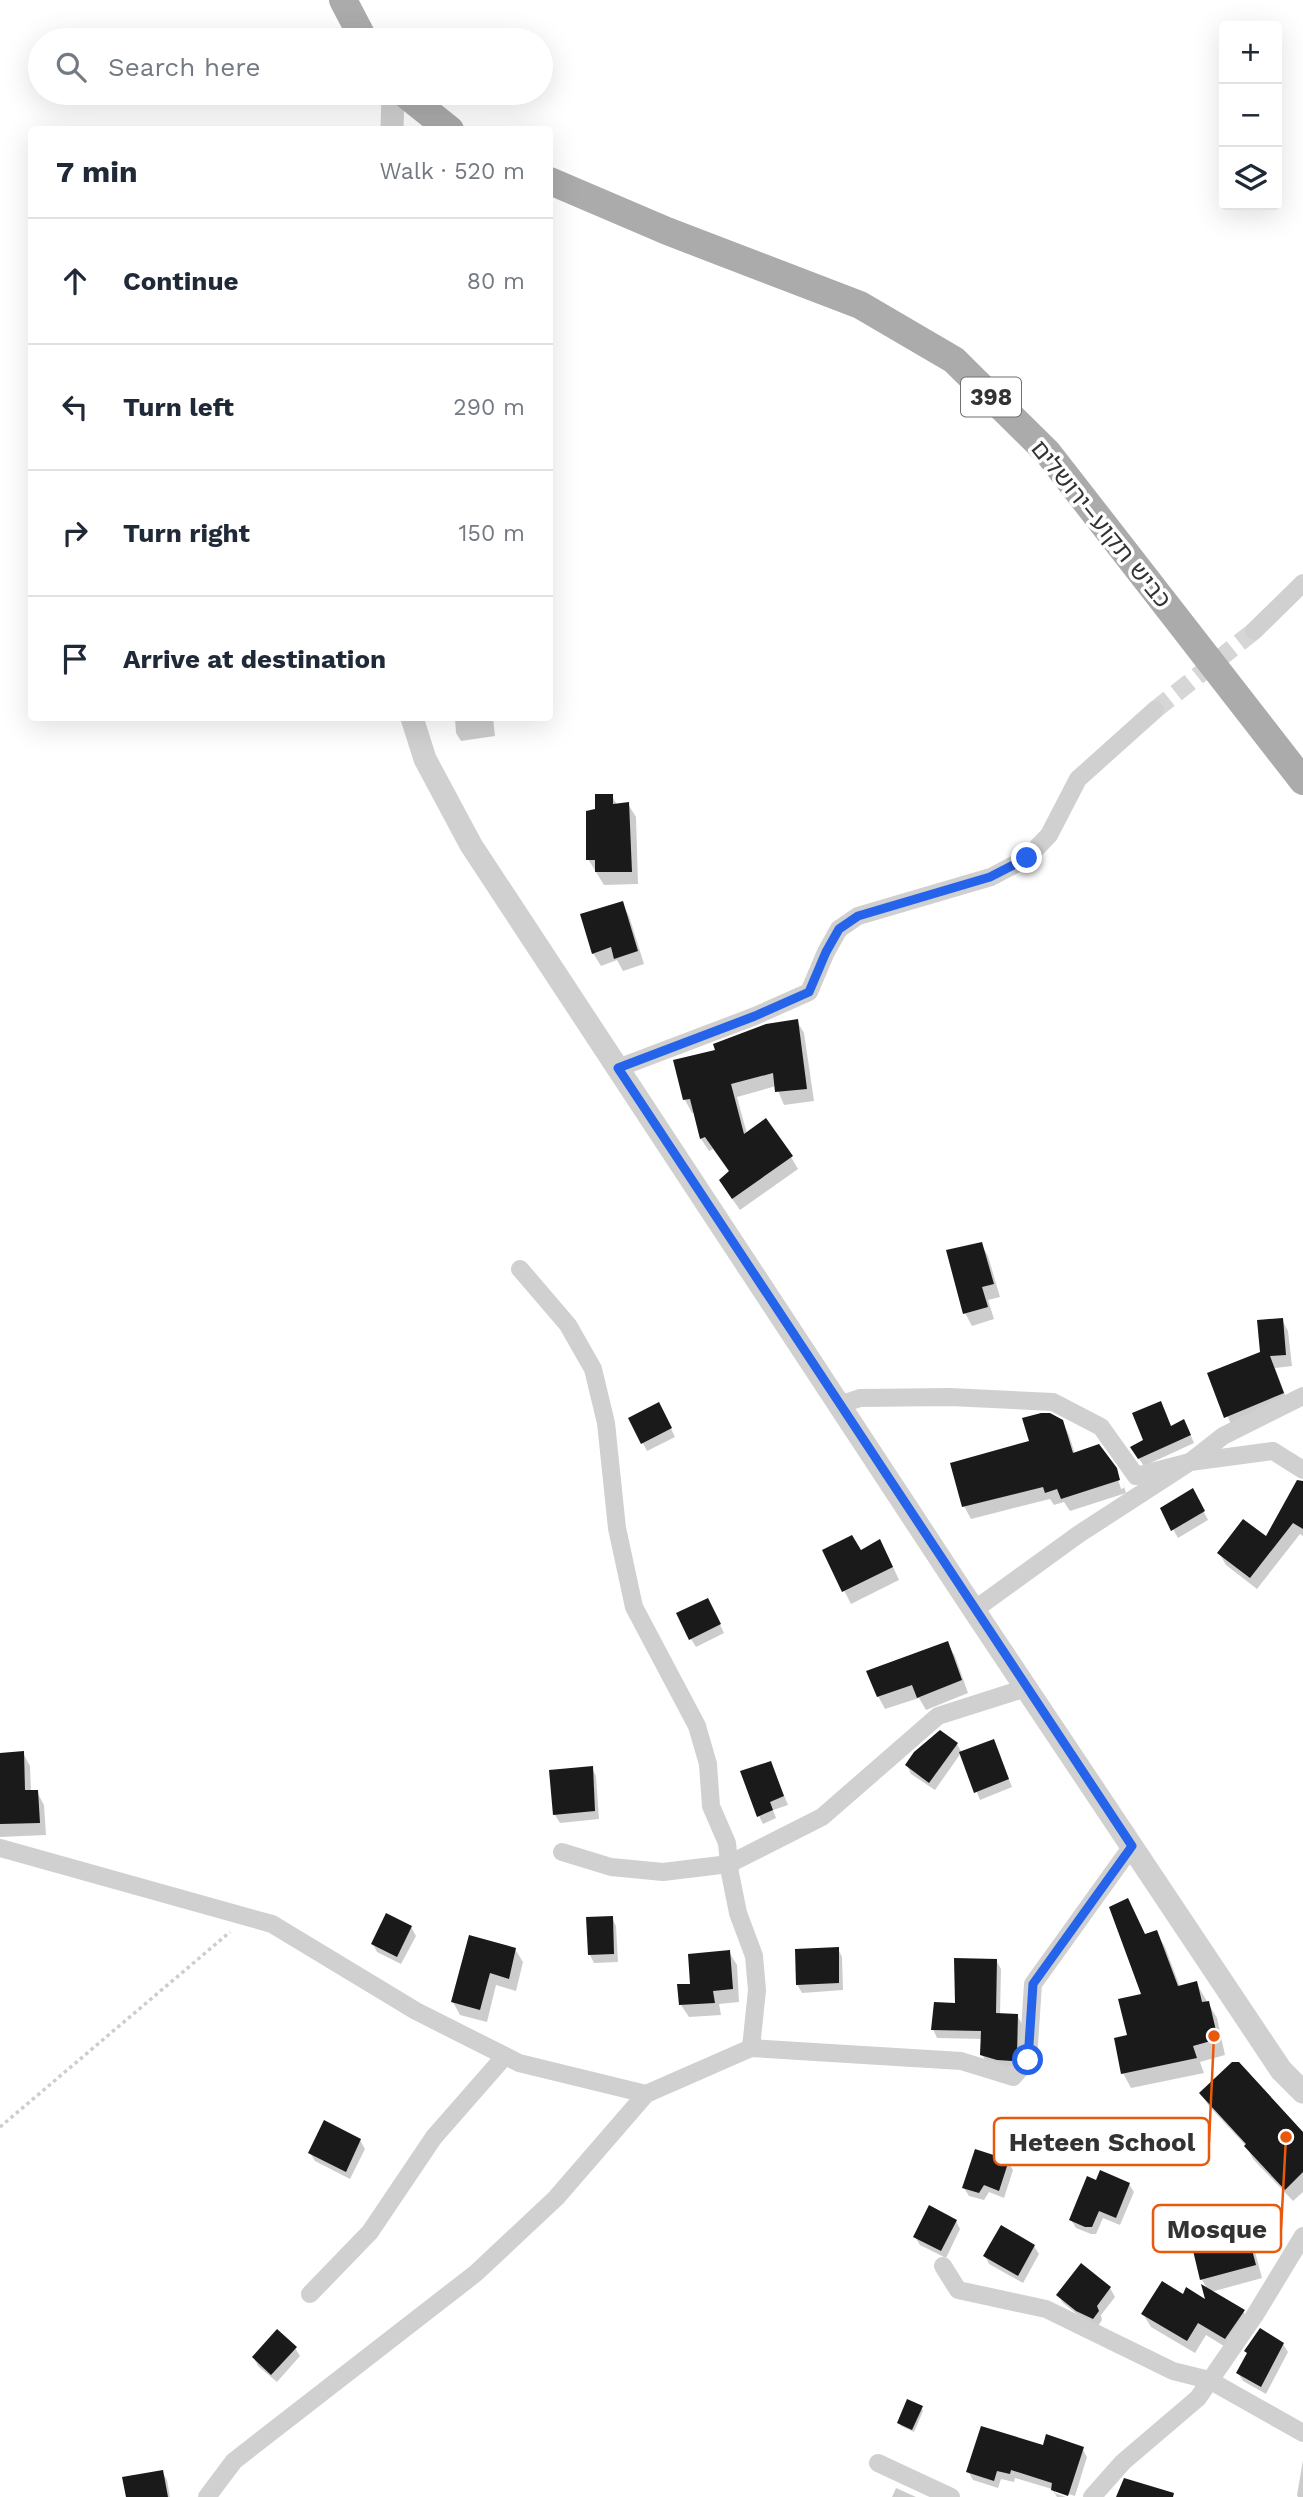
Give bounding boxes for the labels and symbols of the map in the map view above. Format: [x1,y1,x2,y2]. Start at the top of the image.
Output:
road number: 398 [961,378,1021,416]
street label: כביש תקוע–ירושלים [1025,435,1177,613]
route end [1011,842,1042,873]
route start [1012,2044,1043,2075]
callout: Heteen School [994,2118,1209,2165]
text: Heteen School [1009,2127,1196,2157]
callout: Mosque [1153,2205,1281,2252]
text: Mosque [1167,2214,1267,2244]

